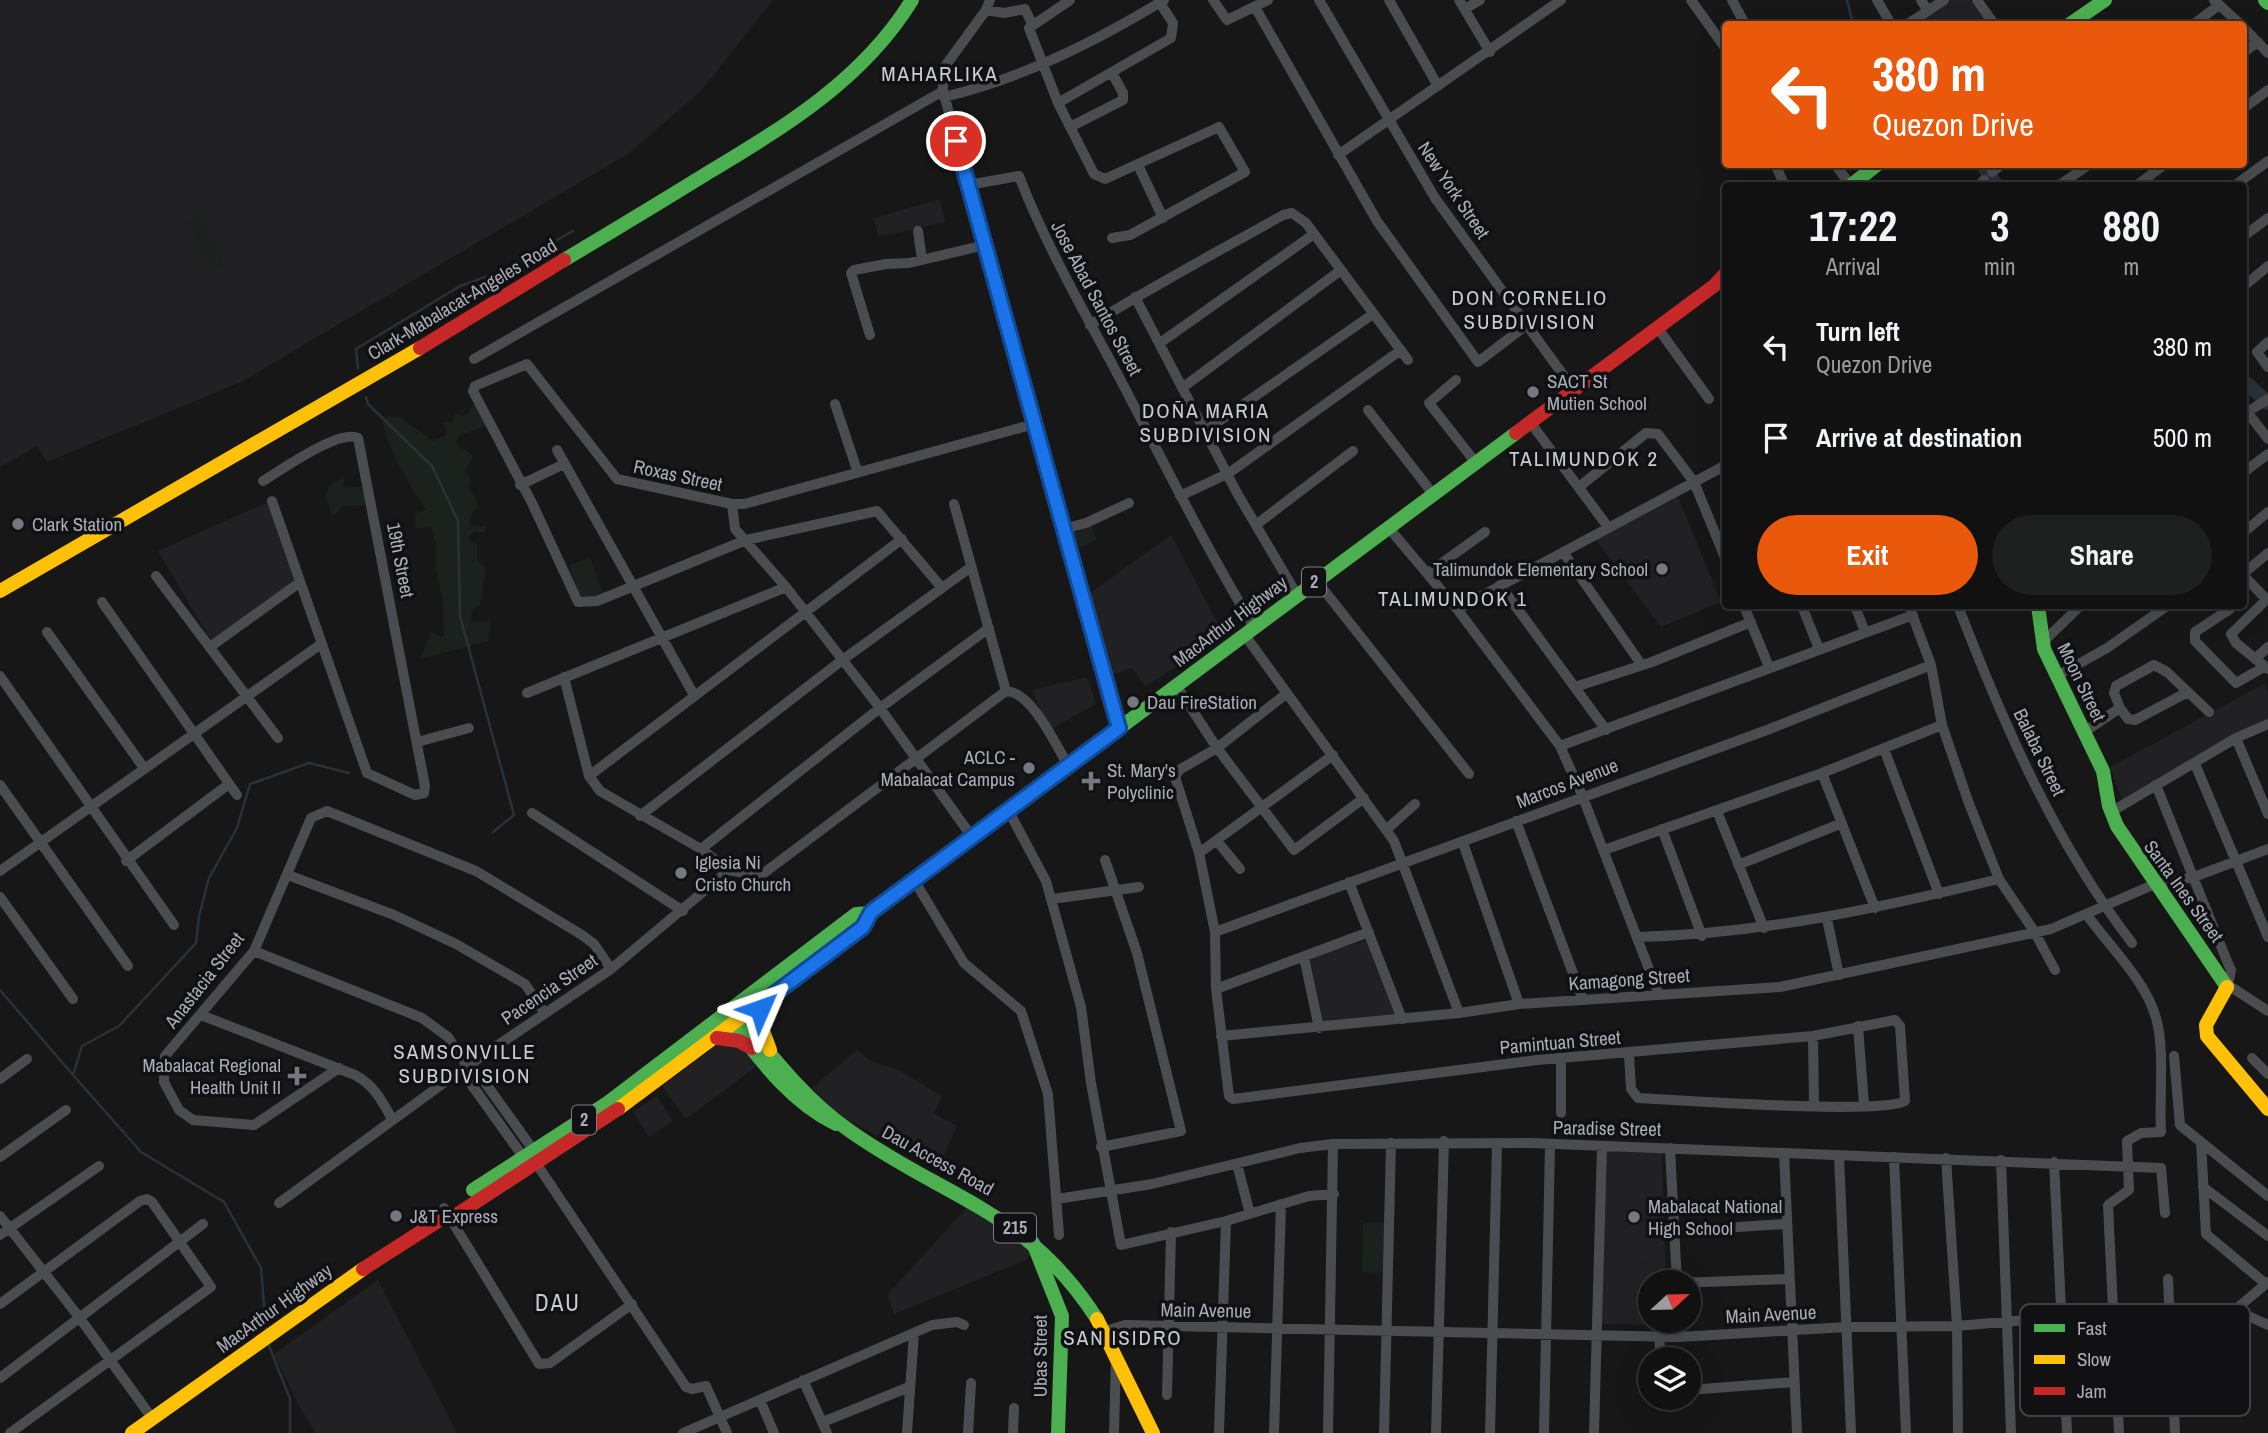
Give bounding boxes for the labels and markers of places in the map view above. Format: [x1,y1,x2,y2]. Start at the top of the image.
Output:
pin [926,111,986,171]
place label: SACT St Mutien School [1547,368,1647,416]
marker: SACT St Mutien School [1525,384,1541,400]
place label: Clark Station [32,511,122,537]
marker: Clark Station [10,516,26,532]
place label: Talimundok Elementary School [1433,556,1648,582]
marker: Talimundok Elementary School [1654,561,1670,577]
place label: Dau FireStation [1147,689,1257,715]
marker: Dau FireStation [1125,694,1141,710]
place label: ACLC - Mabalacat Campus [881,744,1015,792]
place label: St. Mary's Polyclinic [1107,757,1176,805]
marker: ACLC - Mabalacat Campus [1021,760,1037,776]
marker: St. Mary's Polyclinic [1081,771,1101,791]
place label: Iglesia Ni Cristo Church [695,849,791,897]
marker: Iglesia Ni Cristo Church [673,865,689,881]
place label: Mabalacat Regional Health Unit II [142,1052,281,1100]
marker: Mabalacat Regional Health Unit II [287,1066,307,1086]
place label: Mabalacat National High School [1648,1193,1782,1241]
place label: J&T Express [410,1203,498,1229]
marker: J&T Express [388,1208,404,1224]
marker: Mabalacat National High School [1626,1209,1642,1225]

